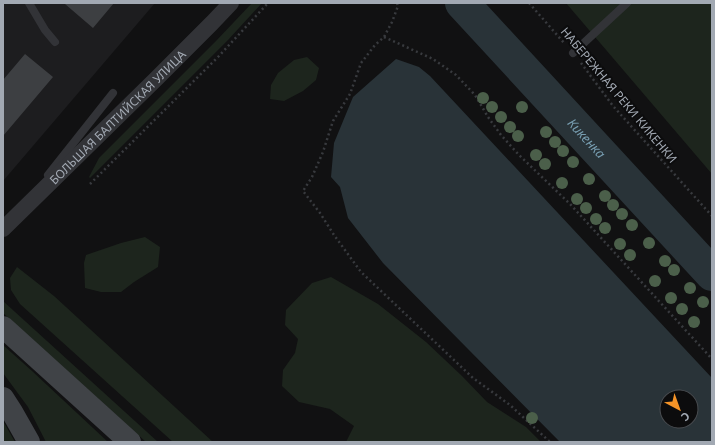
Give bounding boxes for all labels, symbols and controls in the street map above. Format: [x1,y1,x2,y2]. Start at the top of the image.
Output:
street label: НАБЕРЕЖНАЯ РЕКИ КИКЕНКИ [557,23,681,167]
street label: БОЛЬШАЯ БАЛТИЙСКАЯ УЛИЦА [45,46,189,188]
water label: Кикенка [564,114,610,163]
north arrow [659,389,699,429]
text: С [678,409,693,425]

